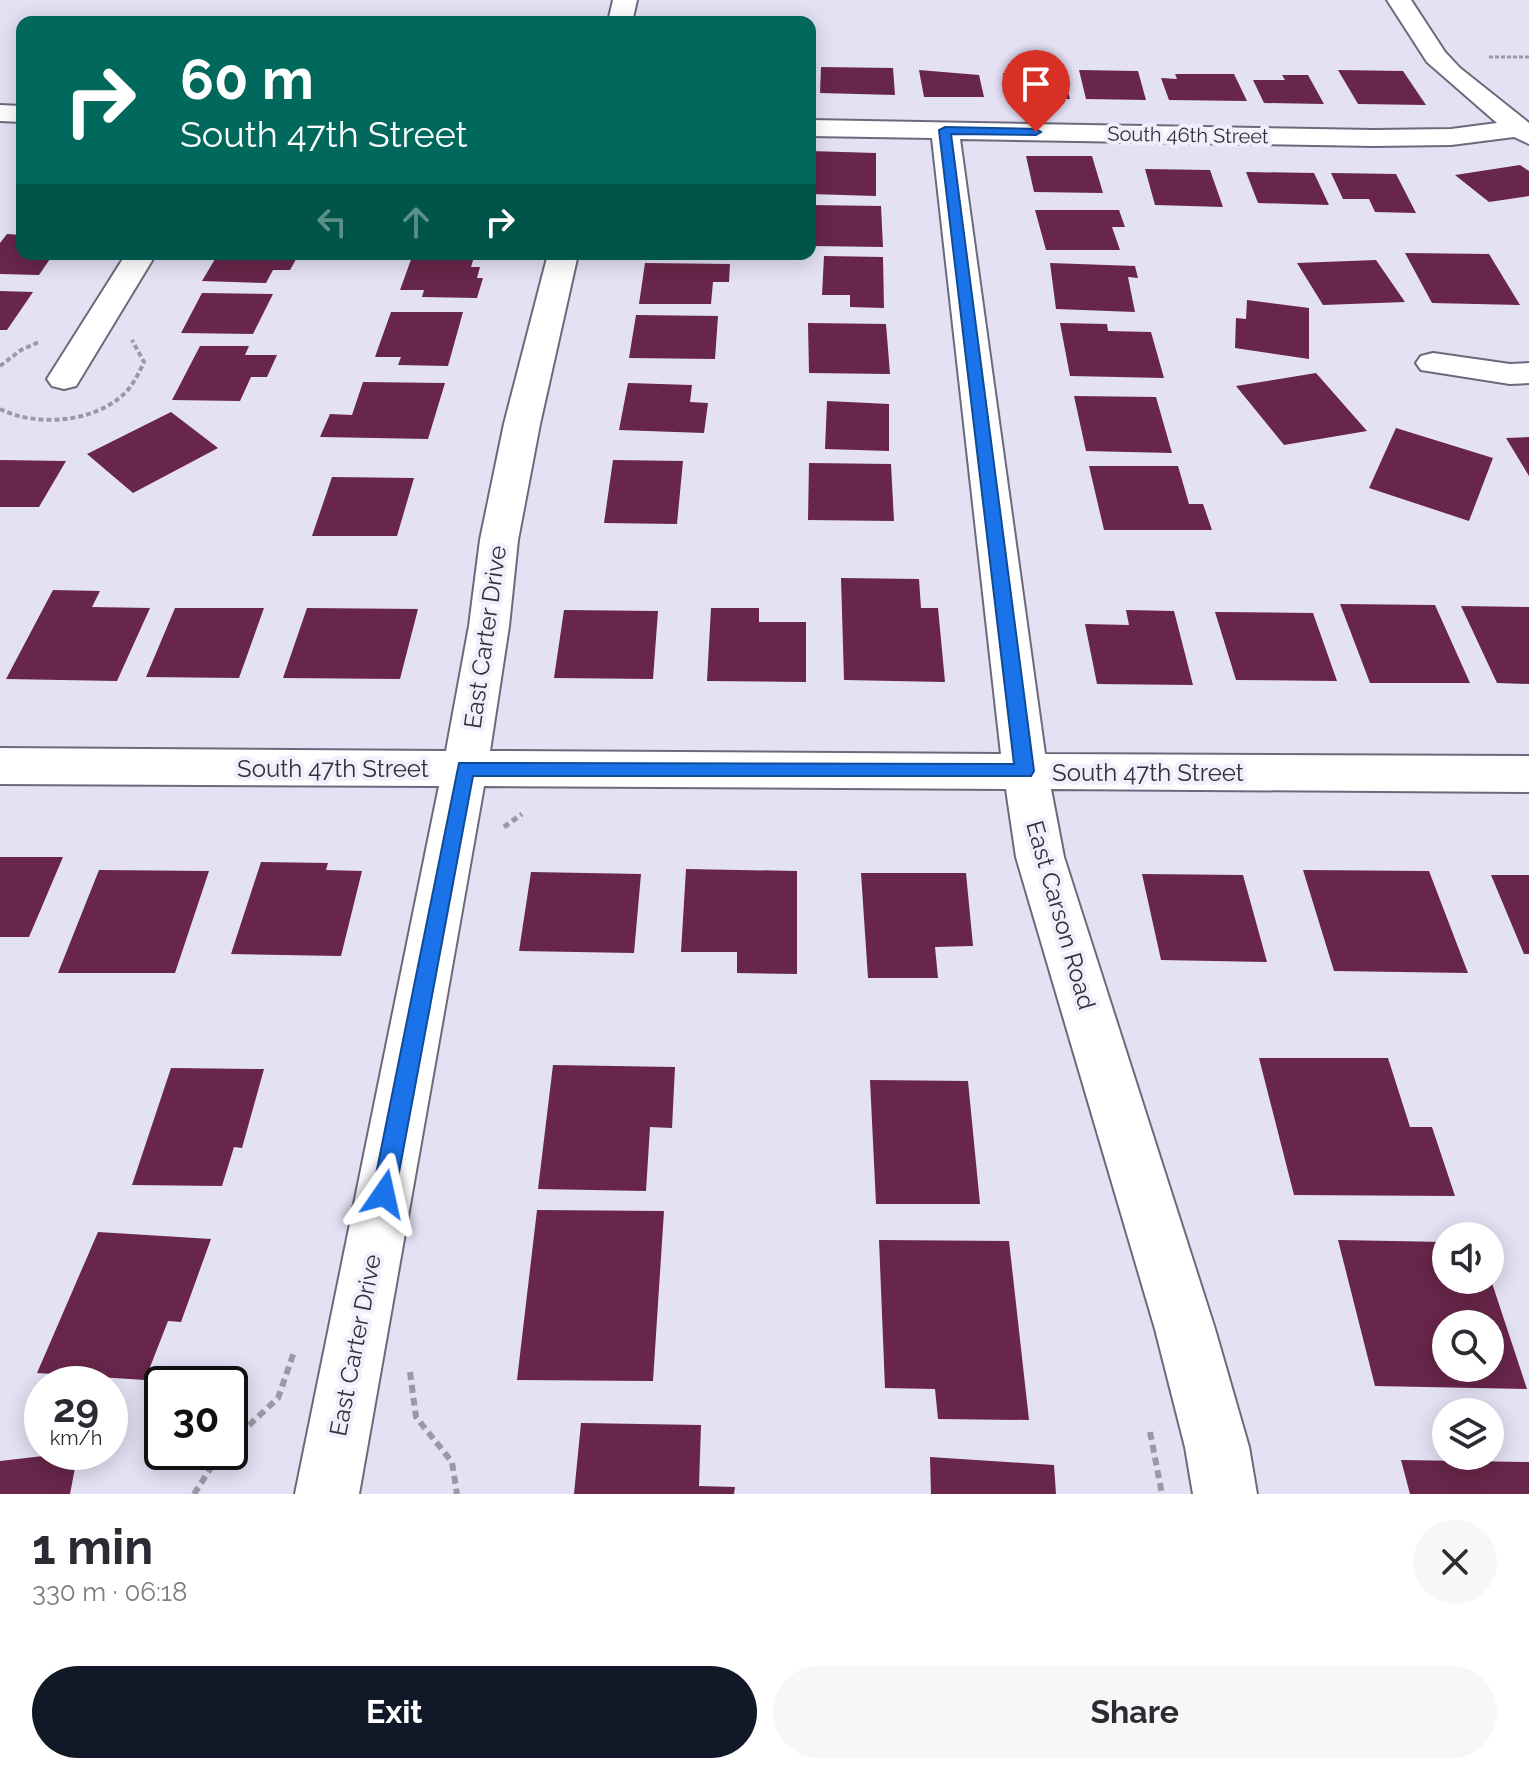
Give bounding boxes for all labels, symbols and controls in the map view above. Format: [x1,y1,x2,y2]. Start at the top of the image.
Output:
text: 60 m [180,46,314,112]
icon: right [48,48,152,152]
pin [1002,50,1070,132]
icon: arrive [1014,62,1058,106]
text: South 47th Street [180,113,468,155]
street label: South 46th Street [1107,122,1269,148]
icon: left [310,200,354,244]
icon: ahead [394,200,438,244]
icon: right [478,200,522,244]
street label: East Carter Drive [458,544,512,730]
street label: South 47th Street [237,754,429,783]
street label: South 47th Street [1052,758,1244,787]
street label: East Carson Road [1020,817,1102,1013]
position arrow [342,1152,426,1236]
map controls [1432,1222,1504,1470]
button: sound [1432,1222,1504,1294]
street label: East Carter Drive [323,1252,387,1438]
button: search [1432,1310,1504,1382]
speed limit sign: 30 [144,1366,248,1470]
text: 29 [53,1384,99,1431]
button: layers [1432,1398,1504,1470]
text: km/h [50,1426,102,1450]
text: 1 min [32,1519,153,1575]
button: close [1413,1520,1497,1604]
text: 330 m · 06:18 [32,1577,187,1607]
button: Exit [32,1666,757,1758]
button: Share [773,1666,1497,1758]

